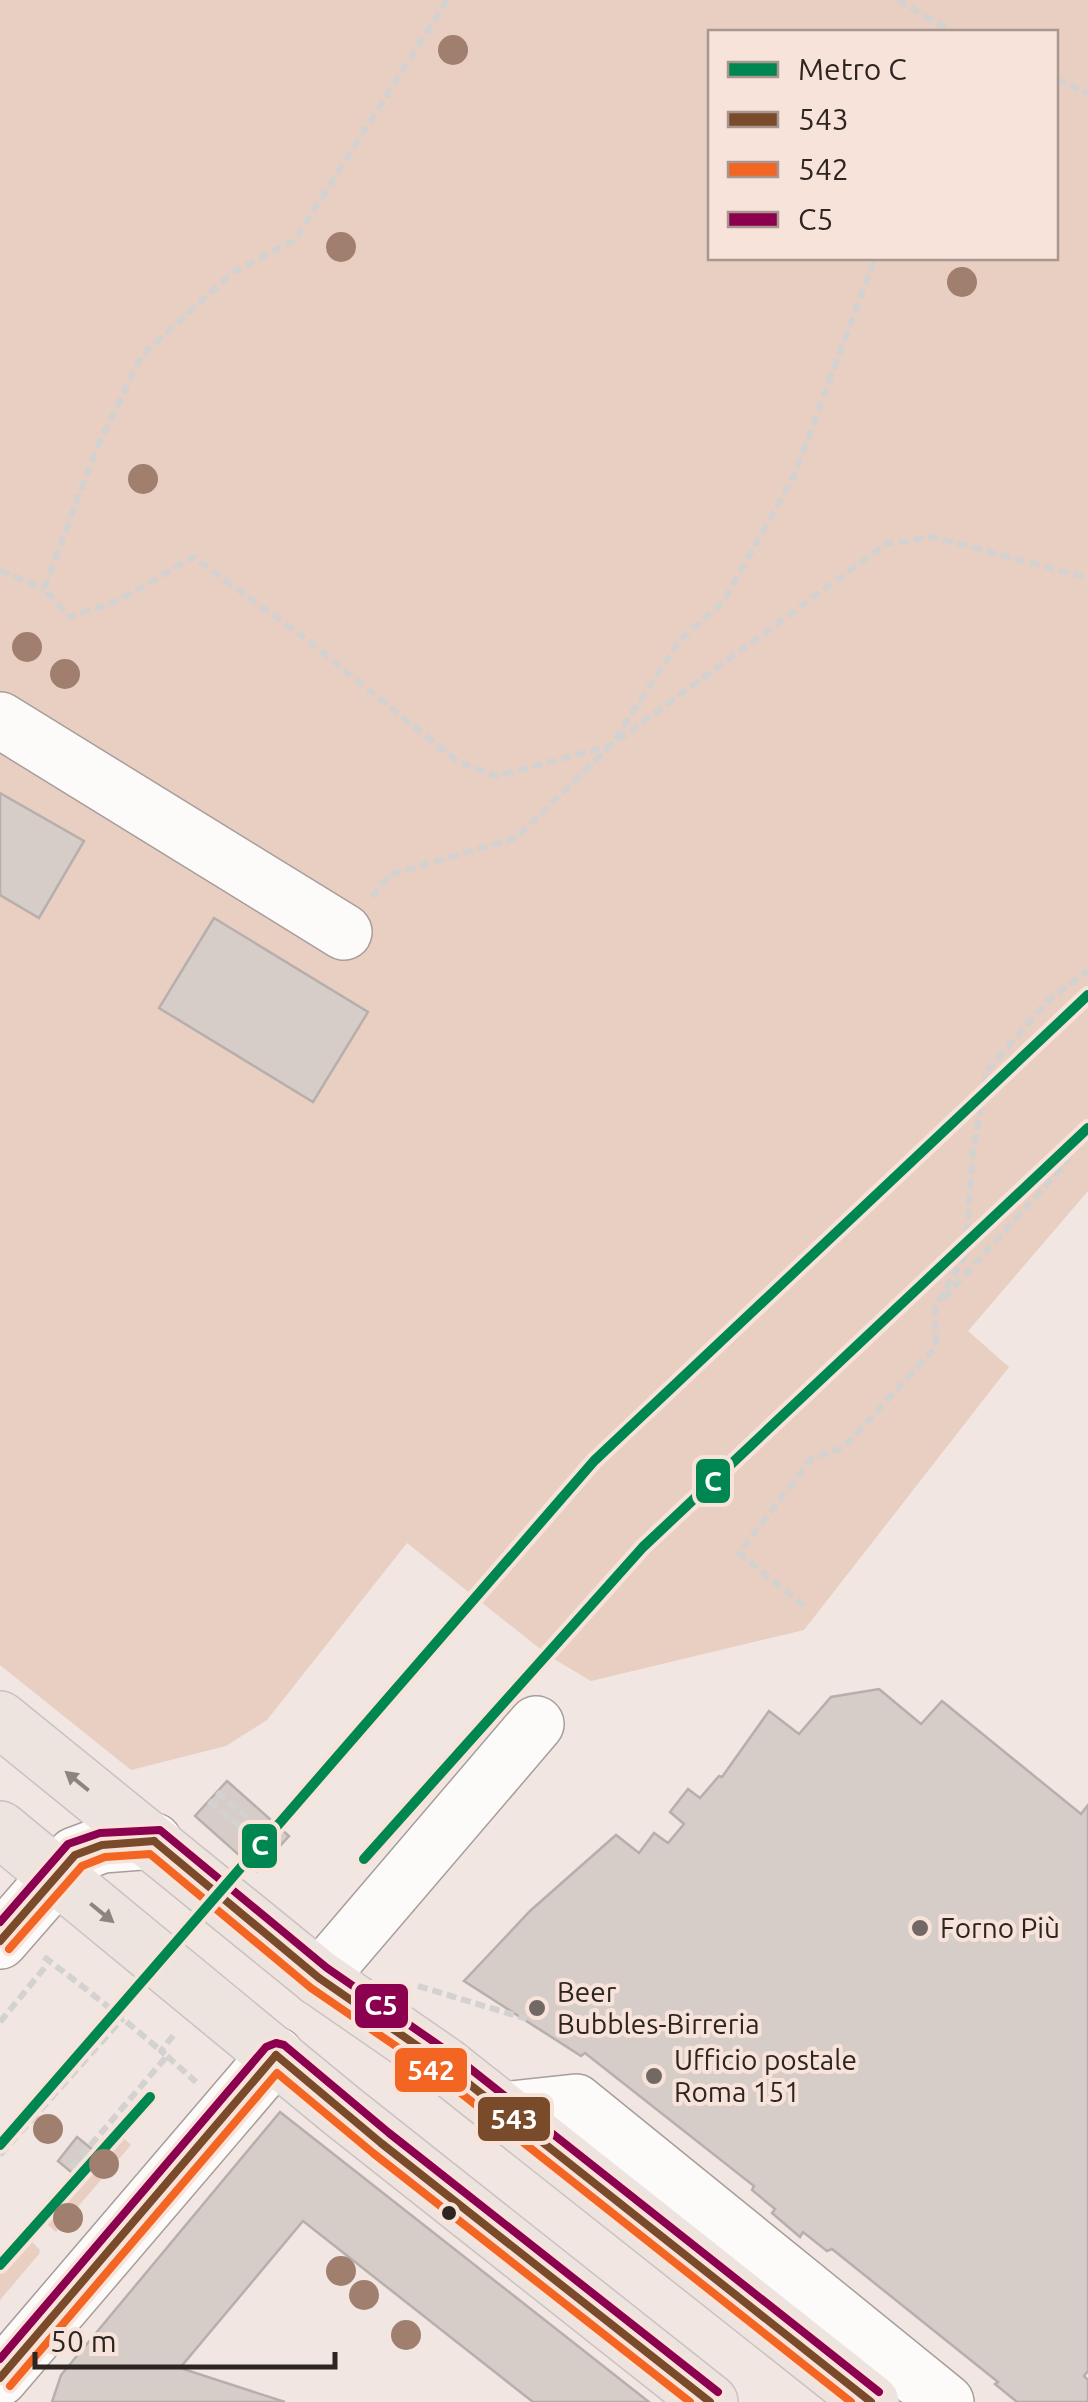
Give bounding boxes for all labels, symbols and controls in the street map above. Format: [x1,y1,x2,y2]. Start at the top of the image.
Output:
legend [708,30,1058,260]
text: Metro C [798,52,907,86]
text: 543 [798,102,849,136]
text: 542 [798,152,849,186]
text: C5 [798,202,833,236]
line badge: C [694,1457,732,1505]
text: C [704,1465,722,1496]
one-way arrow [65,1770,91,1791]
line badge: C [240,1822,279,1870]
text: C [251,1829,269,1860]
one-way arrow [90,1902,115,1923]
place label: Forno Più [940,1912,1060,1943]
marker: Forno Più [909,1917,931,1939]
place label: Beer Bubbles-Birreria [557,1976,760,2039]
line badge: C5 [353,1982,410,2030]
text: C5 [364,1989,398,2020]
marker: Beer Bubbles-Birreria [526,1997,548,2019]
place label: Ufficio postale Roma 151 [674,2044,857,2107]
line badge: 542 [393,2046,469,2094]
text: 542 [407,2054,455,2085]
marker: Ufficio postale Roma 151 [643,2065,665,2087]
line badge: 543 [476,2095,552,2143]
text: 543 [490,2103,538,2134]
unlabelled marker [439,2203,459,2223]
scale bar [35,2307,335,2369]
text: 50 m [50,2324,117,2358]

